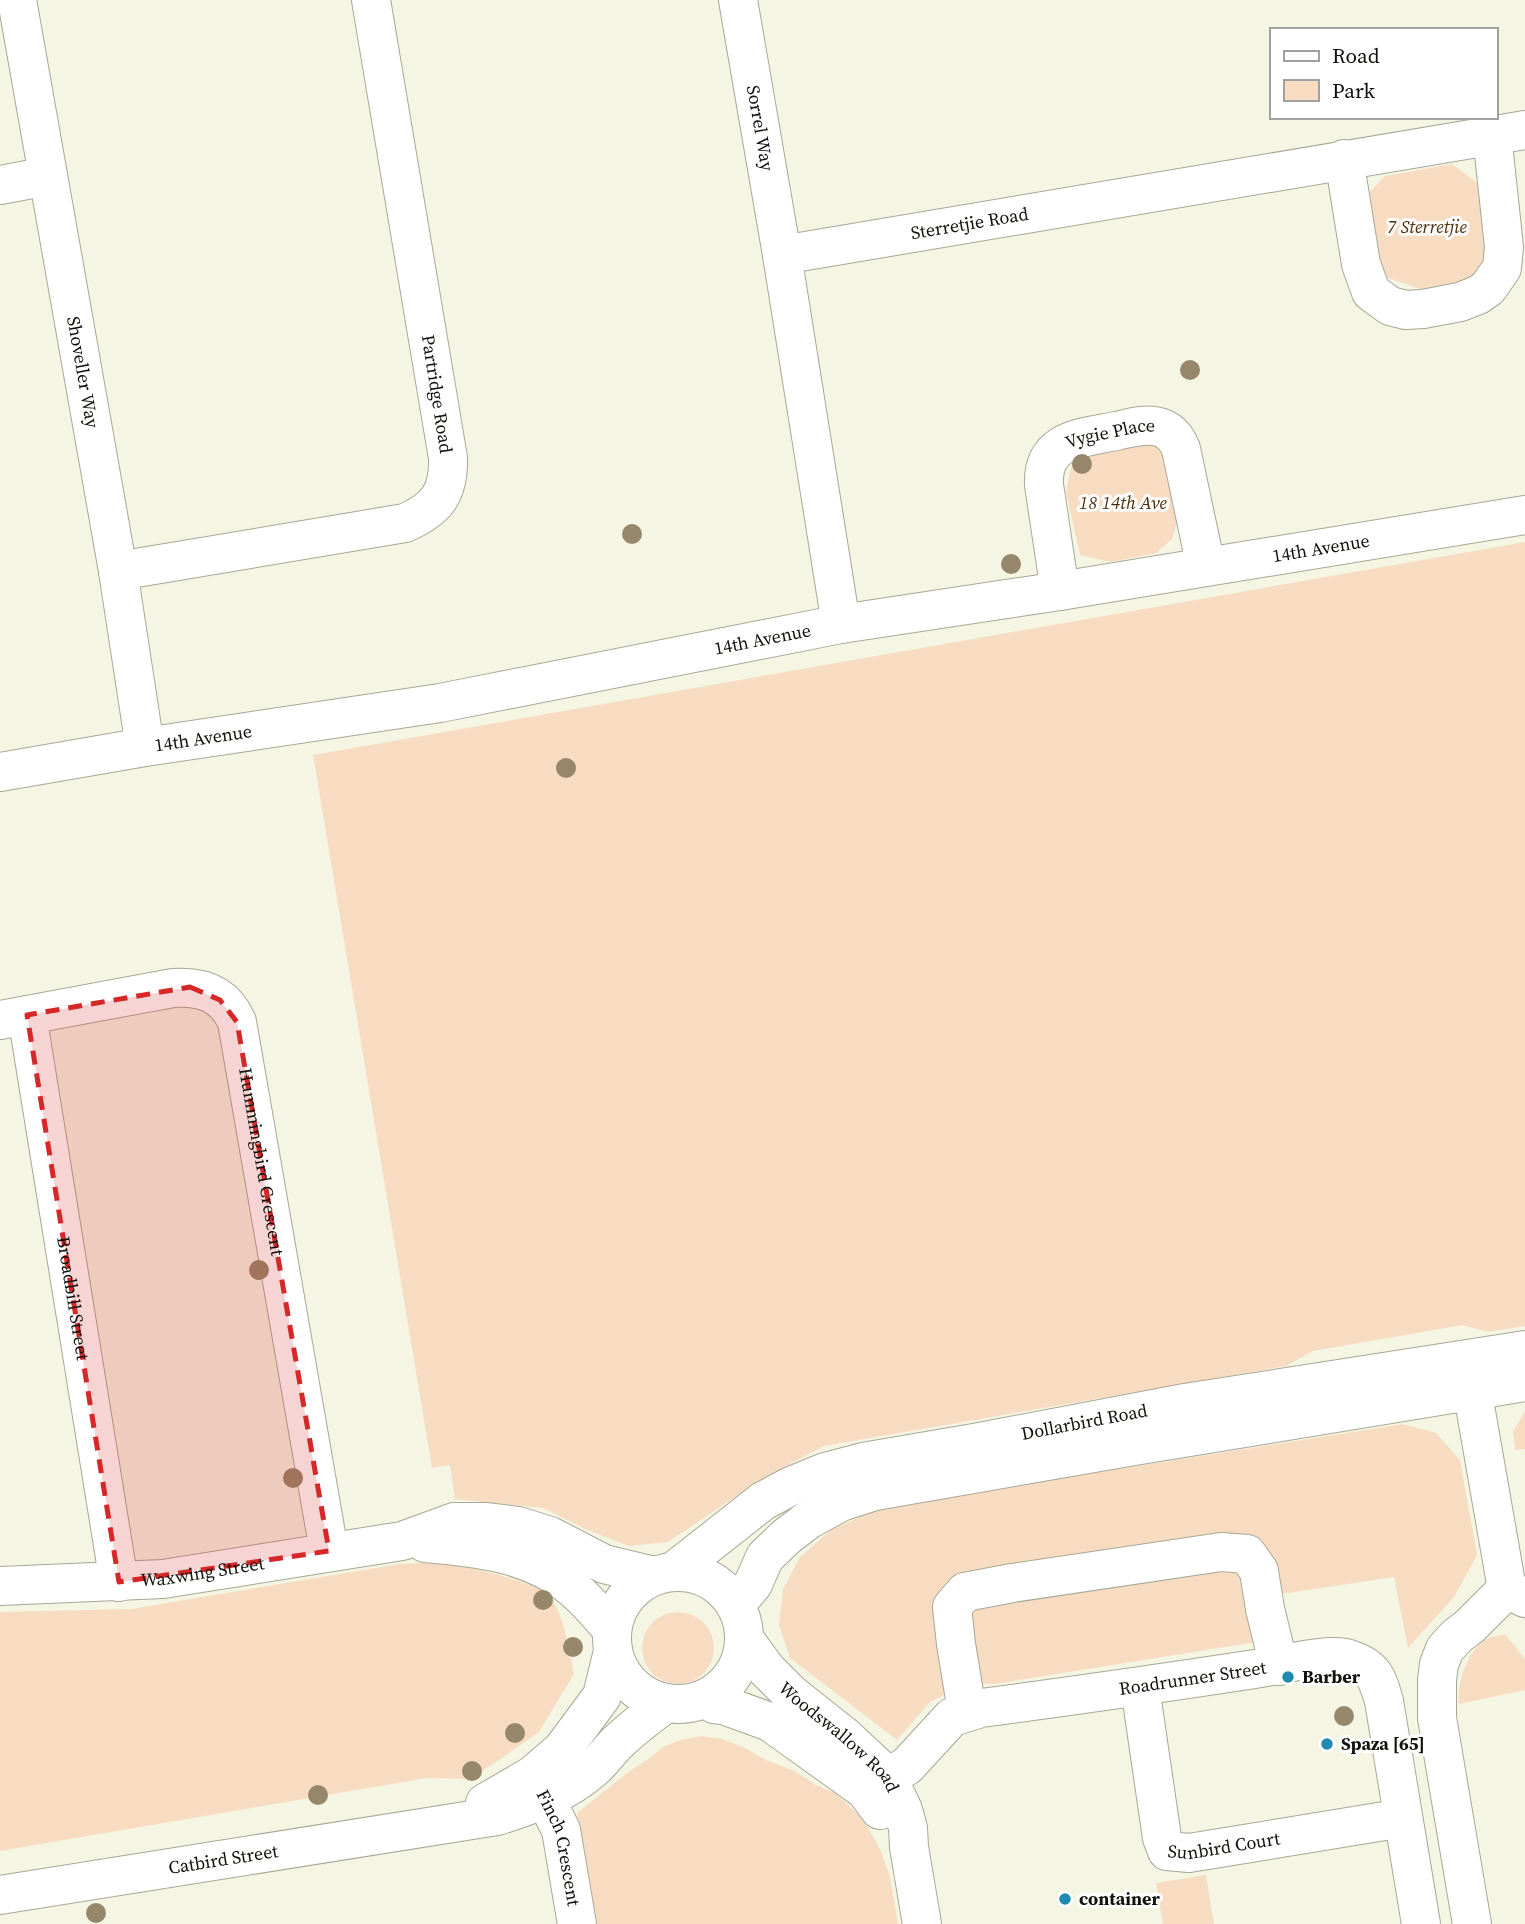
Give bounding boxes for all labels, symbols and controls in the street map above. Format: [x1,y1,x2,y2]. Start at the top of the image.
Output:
legend [1270,28,1497,119]
text: Road [1332,41,1380,70]
text: Park [1332,76,1376,105]
street label: Sorrel Way [741,83,780,174]
street label: Sterretjie Road [909,201,1030,245]
park label: 7 Sterretjie [1387,214,1467,239]
street label: Shoveller Way [61,314,106,431]
street label: Partridge Road [416,333,459,455]
street label: Vygie Place [1061,412,1156,454]
park label: 18 14th Ave [1079,490,1168,515]
street label: 14th Avenue [1270,528,1371,568]
street label: 14th Avenue [712,617,813,661]
street label: 14th Avenue [153,718,253,757]
street label: Hummingbird Crescent [233,1066,290,1258]
street label: Broadbill Street [51,1234,96,1362]
street label: Dollarbird Road [1019,1397,1149,1446]
street label: Waxwing Street [140,1550,266,1592]
street label: Roadrunner Street [1117,1654,1268,1701]
place label: Barber [1302,1664,1361,1689]
marker: Barber [1280,1669,1296,1685]
street label: Woodswallow Road [773,1676,906,1796]
place label: Spaza [65] [1341,1731,1425,1756]
marker: Spaza [65] [1319,1736,1335,1752]
street label: Finch Crescent [531,1785,587,1908]
street label: Sunbird Court [1167,1825,1282,1865]
street label: Catbird Street [167,1838,280,1880]
place label: container [1079,1886,1160,1911]
marker: container [1057,1891,1073,1907]

